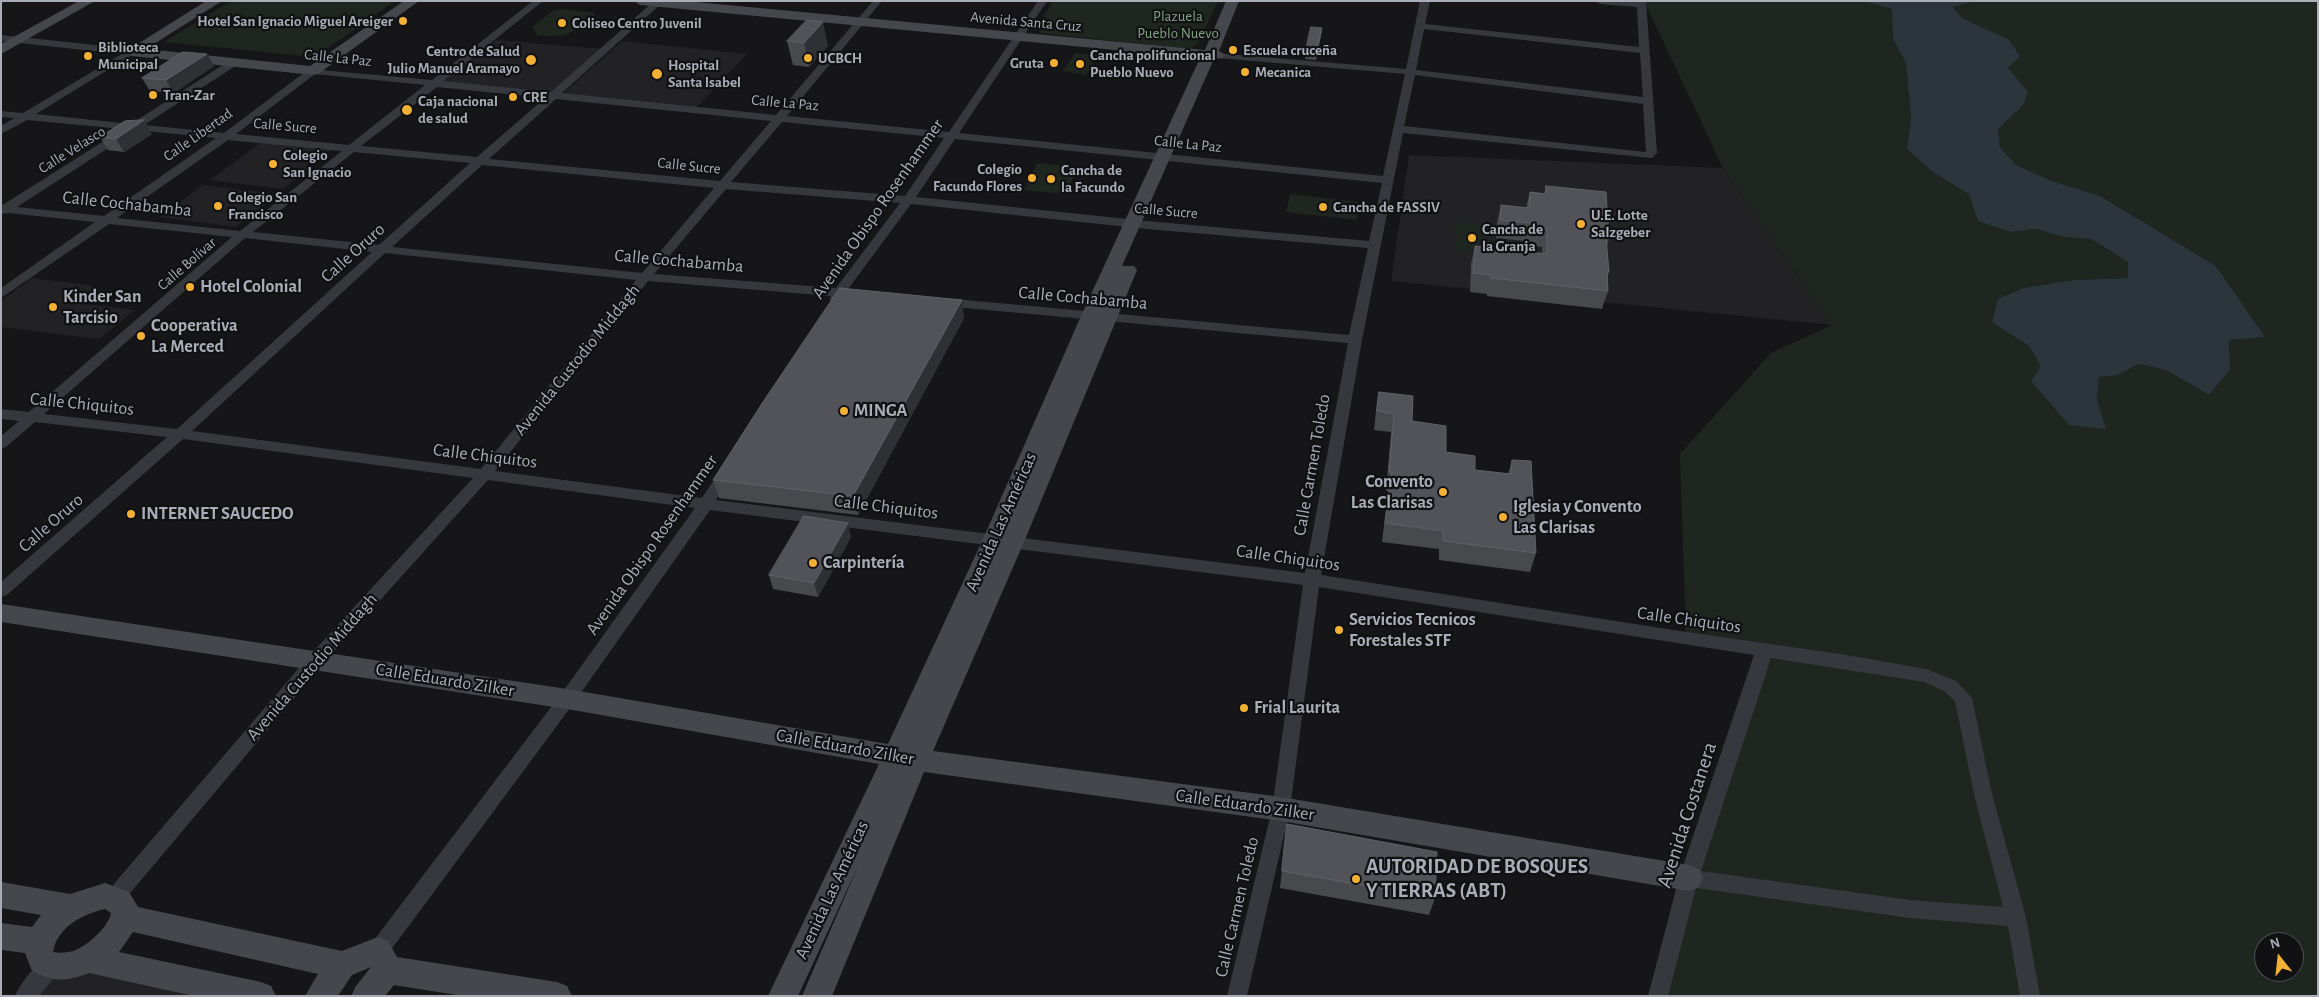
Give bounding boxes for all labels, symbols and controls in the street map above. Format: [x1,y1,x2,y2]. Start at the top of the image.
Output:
park label: Plazuela Pueblo Nuevo [1137,7,1219,42]
street label: Avenida Santa Cruz [970,8,1082,36]
place label: Hotel San Ignacio Miguel Areiger [197,12,393,30]
place label: Coliseo Centro Juvenil [572,14,702,32]
marker: Hotel San Ignacio Miguel Areiger [397,15,409,27]
marker: Coliseo Centro Juvenil [556,17,568,29]
place label: Biblioteca Municipal [98,38,159,73]
place label: Escuela cruceña [1243,41,1337,59]
place label: Centro de Salud Julio Manuel Aramayo [388,42,520,77]
marker: Escuela cruceña [1227,44,1239,56]
street label: Calle La Paz [303,46,373,70]
place label: Cancha polifuncional Pueblo Nuevo [1090,46,1216,81]
place label: UCBCH [818,49,862,67]
marker: Biblioteca Municipal [82,50,94,62]
marker: UCBCH [802,52,814,64]
marker: Centro de Salud Julio Manuel Aramayo [524,53,538,67]
place label: Gruta [1010,54,1044,72]
place label: Hospital Santa Isabel [668,56,741,91]
marker: Gruta [1048,57,1060,69]
marker: Cancha polifuncional Pueblo Nuevo [1074,58,1086,70]
place label: Mecanica [1255,63,1311,81]
marker: Mecanica [1239,66,1251,78]
marker: Hospital Santa Isabel [650,67,664,81]
place label: Tran-Zar [163,86,215,104]
place label: CRE [523,88,547,106]
marker: Tran-Zar [147,89,159,101]
marker: CRE [507,91,519,103]
street label: Calle La Paz [750,91,820,115]
place label: Caja nacional de salud [418,92,498,127]
marker: Caja nacional de salud [400,103,414,117]
street label: Calle Libertad [160,105,236,165]
street label: Calle Sucre [253,114,317,138]
street label: Avenida Obispo Rosenhammer [807,115,949,303]
street label: Calle Velasco [35,122,109,178]
street label: Calle La Paz [1153,132,1223,156]
place label: Colegio San Ignacio [283,146,351,181]
street label: Calle Sucre [656,154,722,178]
marker: Colegio San Ignacio [267,158,279,170]
place label: Colegio Facundo Flores [933,160,1022,195]
place label: Cancha de la Facundo [1061,161,1125,196]
marker: Colegio Facundo Flores [1026,172,1038,184]
marker: Cancha de la Facundo [1045,173,1057,185]
street label: Calle Cochabamba [61,186,193,222]
place label: Colegio San Francisco [228,188,297,223]
place label: Cancha de FASSIV [1333,198,1440,216]
street label: Calle Sucre [1134,199,1198,223]
marker: Colegio San Francisco [212,200,224,212]
marker: Cancha de FASSIV [1317,201,1329,213]
place label: U.E. Lotte Salzgeber [1591,206,1650,241]
marker: U.E. Lotte Salzgeber [1575,218,1587,230]
street label: Calle Oruro [317,219,389,287]
place label: Cancha de la Granja [1482,220,1543,255]
marker: Cancha de la Granja [1466,232,1478,244]
street label: Calle Bolívar [154,234,220,294]
street label: Calle Cochabamba [613,245,745,277]
place label: Hotel Colonial [200,276,302,298]
street label: Avenida Custodio Middagh [509,280,645,440]
marker: Hotel Colonial [184,281,196,293]
street label: Calle Cochabamba [1017,282,1149,314]
place label: Kinder San Tarcisio [63,286,141,328]
marker: Kinder San Tarcisio [47,301,59,313]
place label: Cooperativa La Merced [151,315,238,358]
marker: Cooperativa La Merced [135,330,147,342]
street label: Calle Chiquitos [29,388,135,420]
street label: Calle Carmen Toledo [1289,392,1335,538]
place label: MINGA [854,400,907,422]
marker: MINGA [838,405,850,417]
street label: Calle Chiquitos [432,439,538,473]
street label: Avenida Las Américas [961,449,1041,595]
street label: Avenida Obispo Rosenhammer [581,451,723,639]
place label: Convento Las Clarisas [1351,471,1433,514]
marker: Convento Las Clarisas [1437,486,1449,498]
street label: Calle Oruro [14,489,88,557]
street label: Calle Chiquitos [833,490,939,524]
place label: Iglesia y Convento Las Clarisas [1513,496,1642,538]
place label: INTERNET SAUCEDO [141,503,294,525]
marker: INTERNET SAUCEDO [125,508,137,520]
marker: Iglesia y Convento Las Clarisas [1497,511,1509,523]
street label: Calle Chiquitos [1235,540,1341,576]
place label: Carpintería [823,552,905,574]
marker: Carpintería [807,557,819,569]
street label: Avenida Custodio Middagh [242,589,382,745]
street label: Calle Chiquitos [1636,602,1742,638]
place label: Servicios Tecnicos Forestales STF [1349,609,1476,652]
marker: Servicios Tecnicos Forestales STF [1333,624,1345,636]
street label: Calle Eduardo Zilker [374,658,516,702]
place label: Frial Laurita [1254,697,1340,719]
marker: Frial Laurita [1238,702,1250,714]
street label: Calle Eduardo Zilker [774,724,916,770]
street label: Avenida Costanera [1652,739,1722,891]
street label: Calle Eduardo Zilker [1174,785,1316,825]
street label: Avenida Las Américas [790,817,874,963]
street label: Calle Carmen Toledo [1210,835,1264,979]
place label: AUTORIDAD DE BOSQUES Y TIERRAS (ABT) [1366,854,1588,904]
marker: AUTORIDAD DE BOSQUES Y TIERRAS (ABT) [1350,873,1362,885]
north arrow [2254,932,2304,982]
text: N [2269,935,2282,952]

